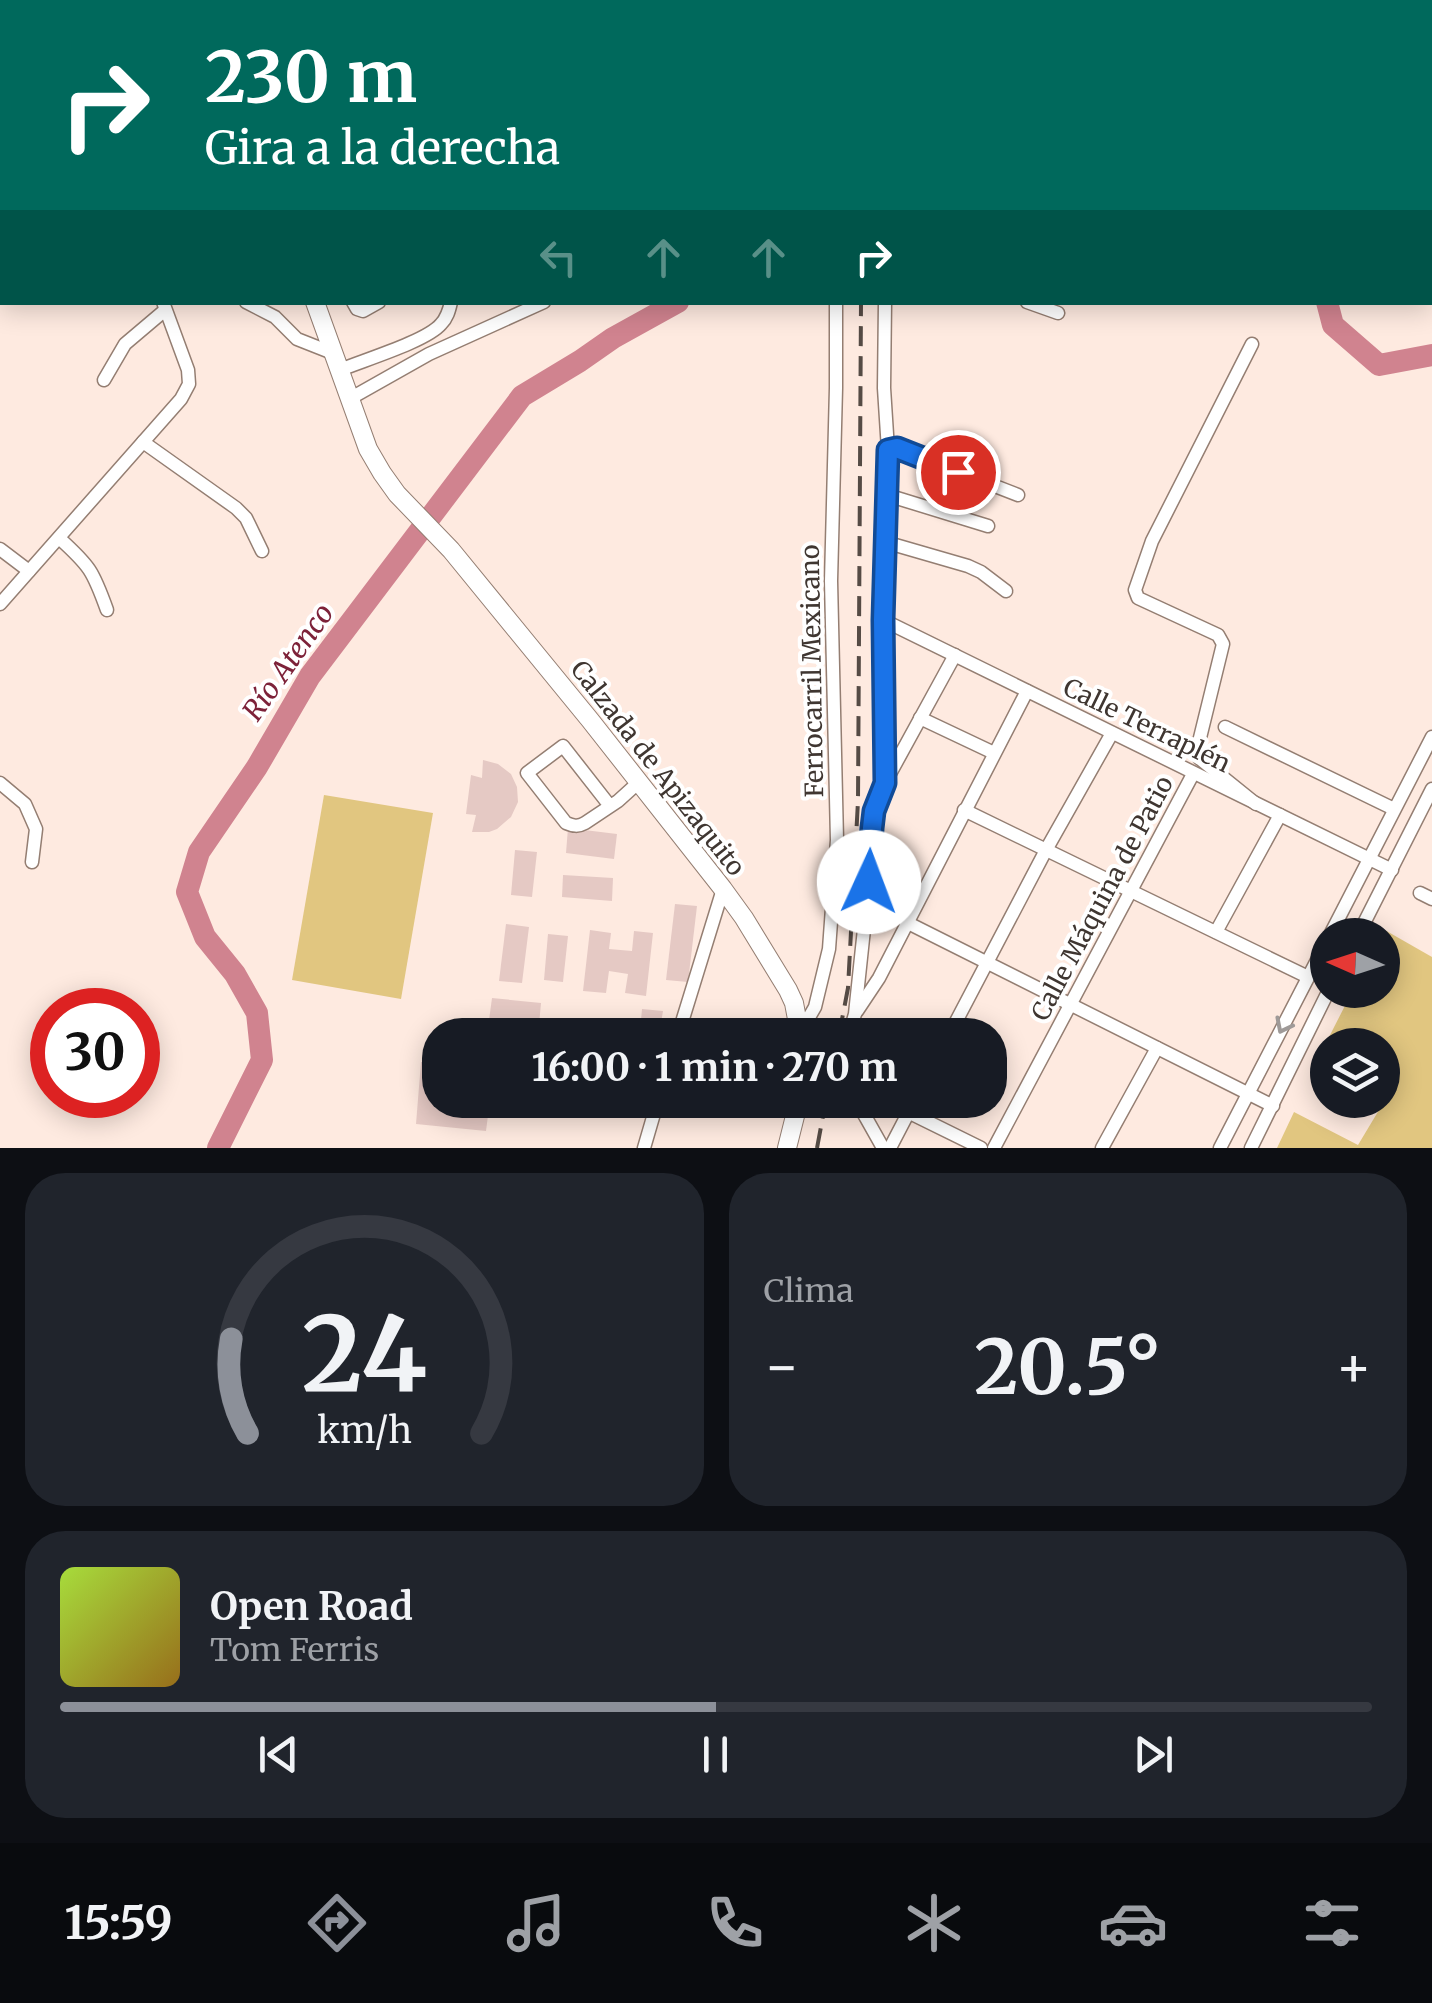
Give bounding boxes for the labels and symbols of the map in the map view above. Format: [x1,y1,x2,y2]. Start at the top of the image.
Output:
pin [916,430,1001,515]
street label: Ferrocarril Mexicano [794,544,830,798]
water label: Río Atenco [235,596,341,728]
street label: Calzada de Apizaquito [564,654,752,882]
street label: Calle Terraplén [1058,671,1236,779]
street label: Calle Máquina de Patio [1024,770,1180,1026]
position arrow [817,830,921,934]
north arrow [1310,918,1400,1008]
speed limit sign: 30 [30,988,160,1118]
one-way arrow [1276,1015,1295,1033]

